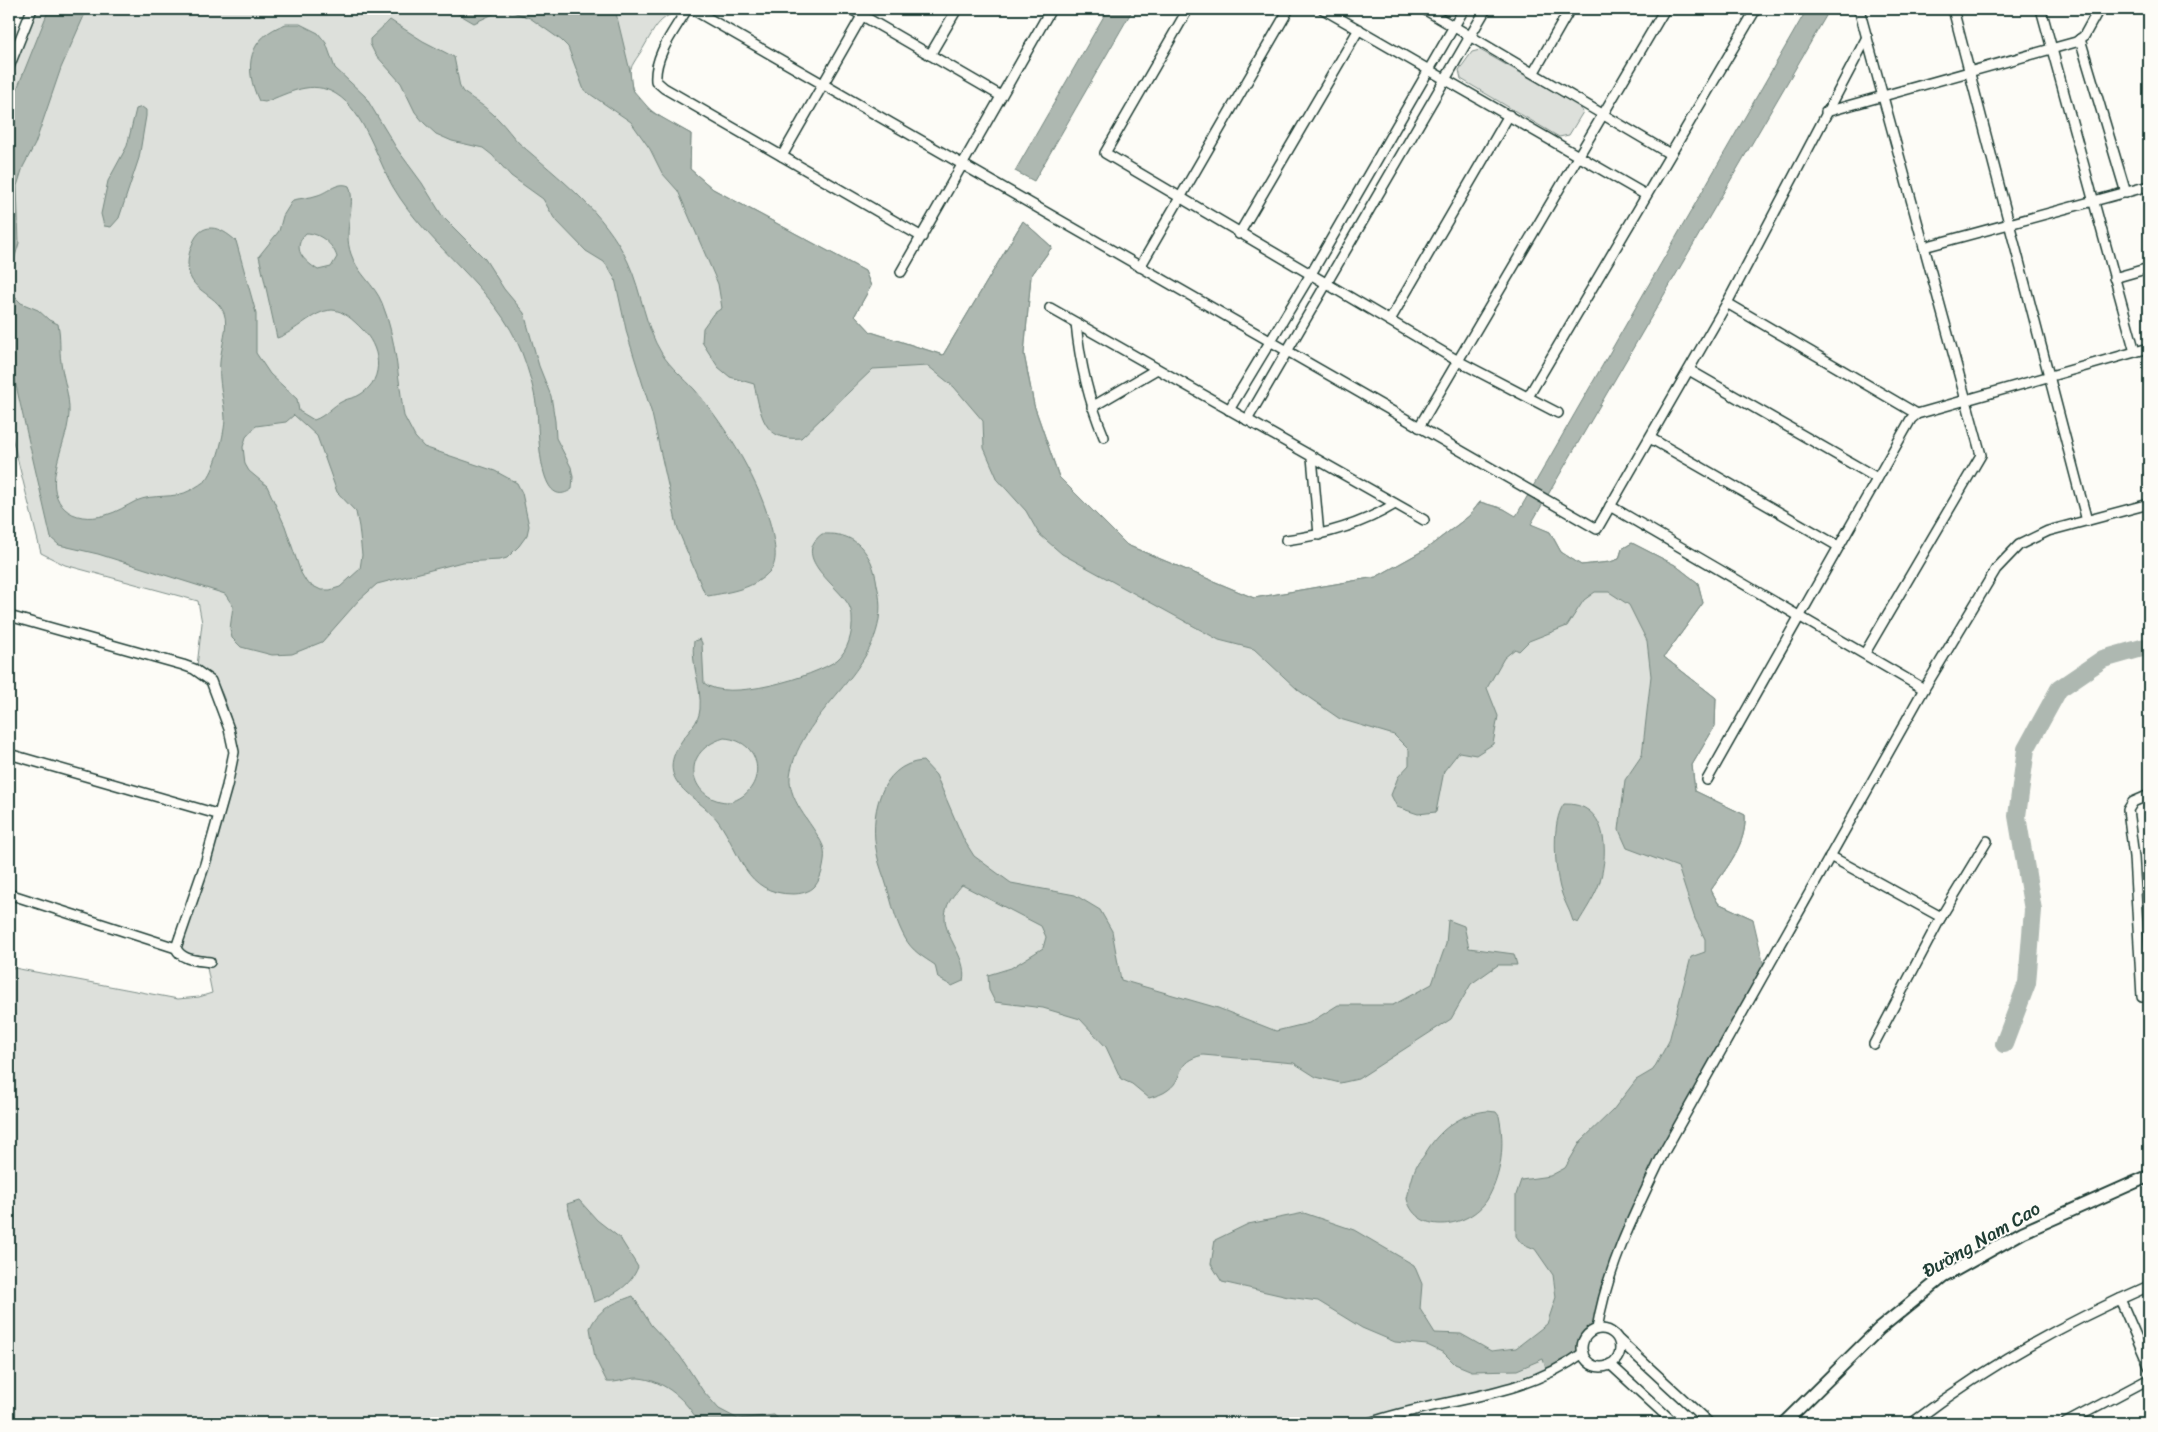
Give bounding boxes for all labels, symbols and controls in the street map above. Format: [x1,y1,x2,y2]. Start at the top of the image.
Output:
street label: Đường Nam Cao [1916,1192,2047,1287]

